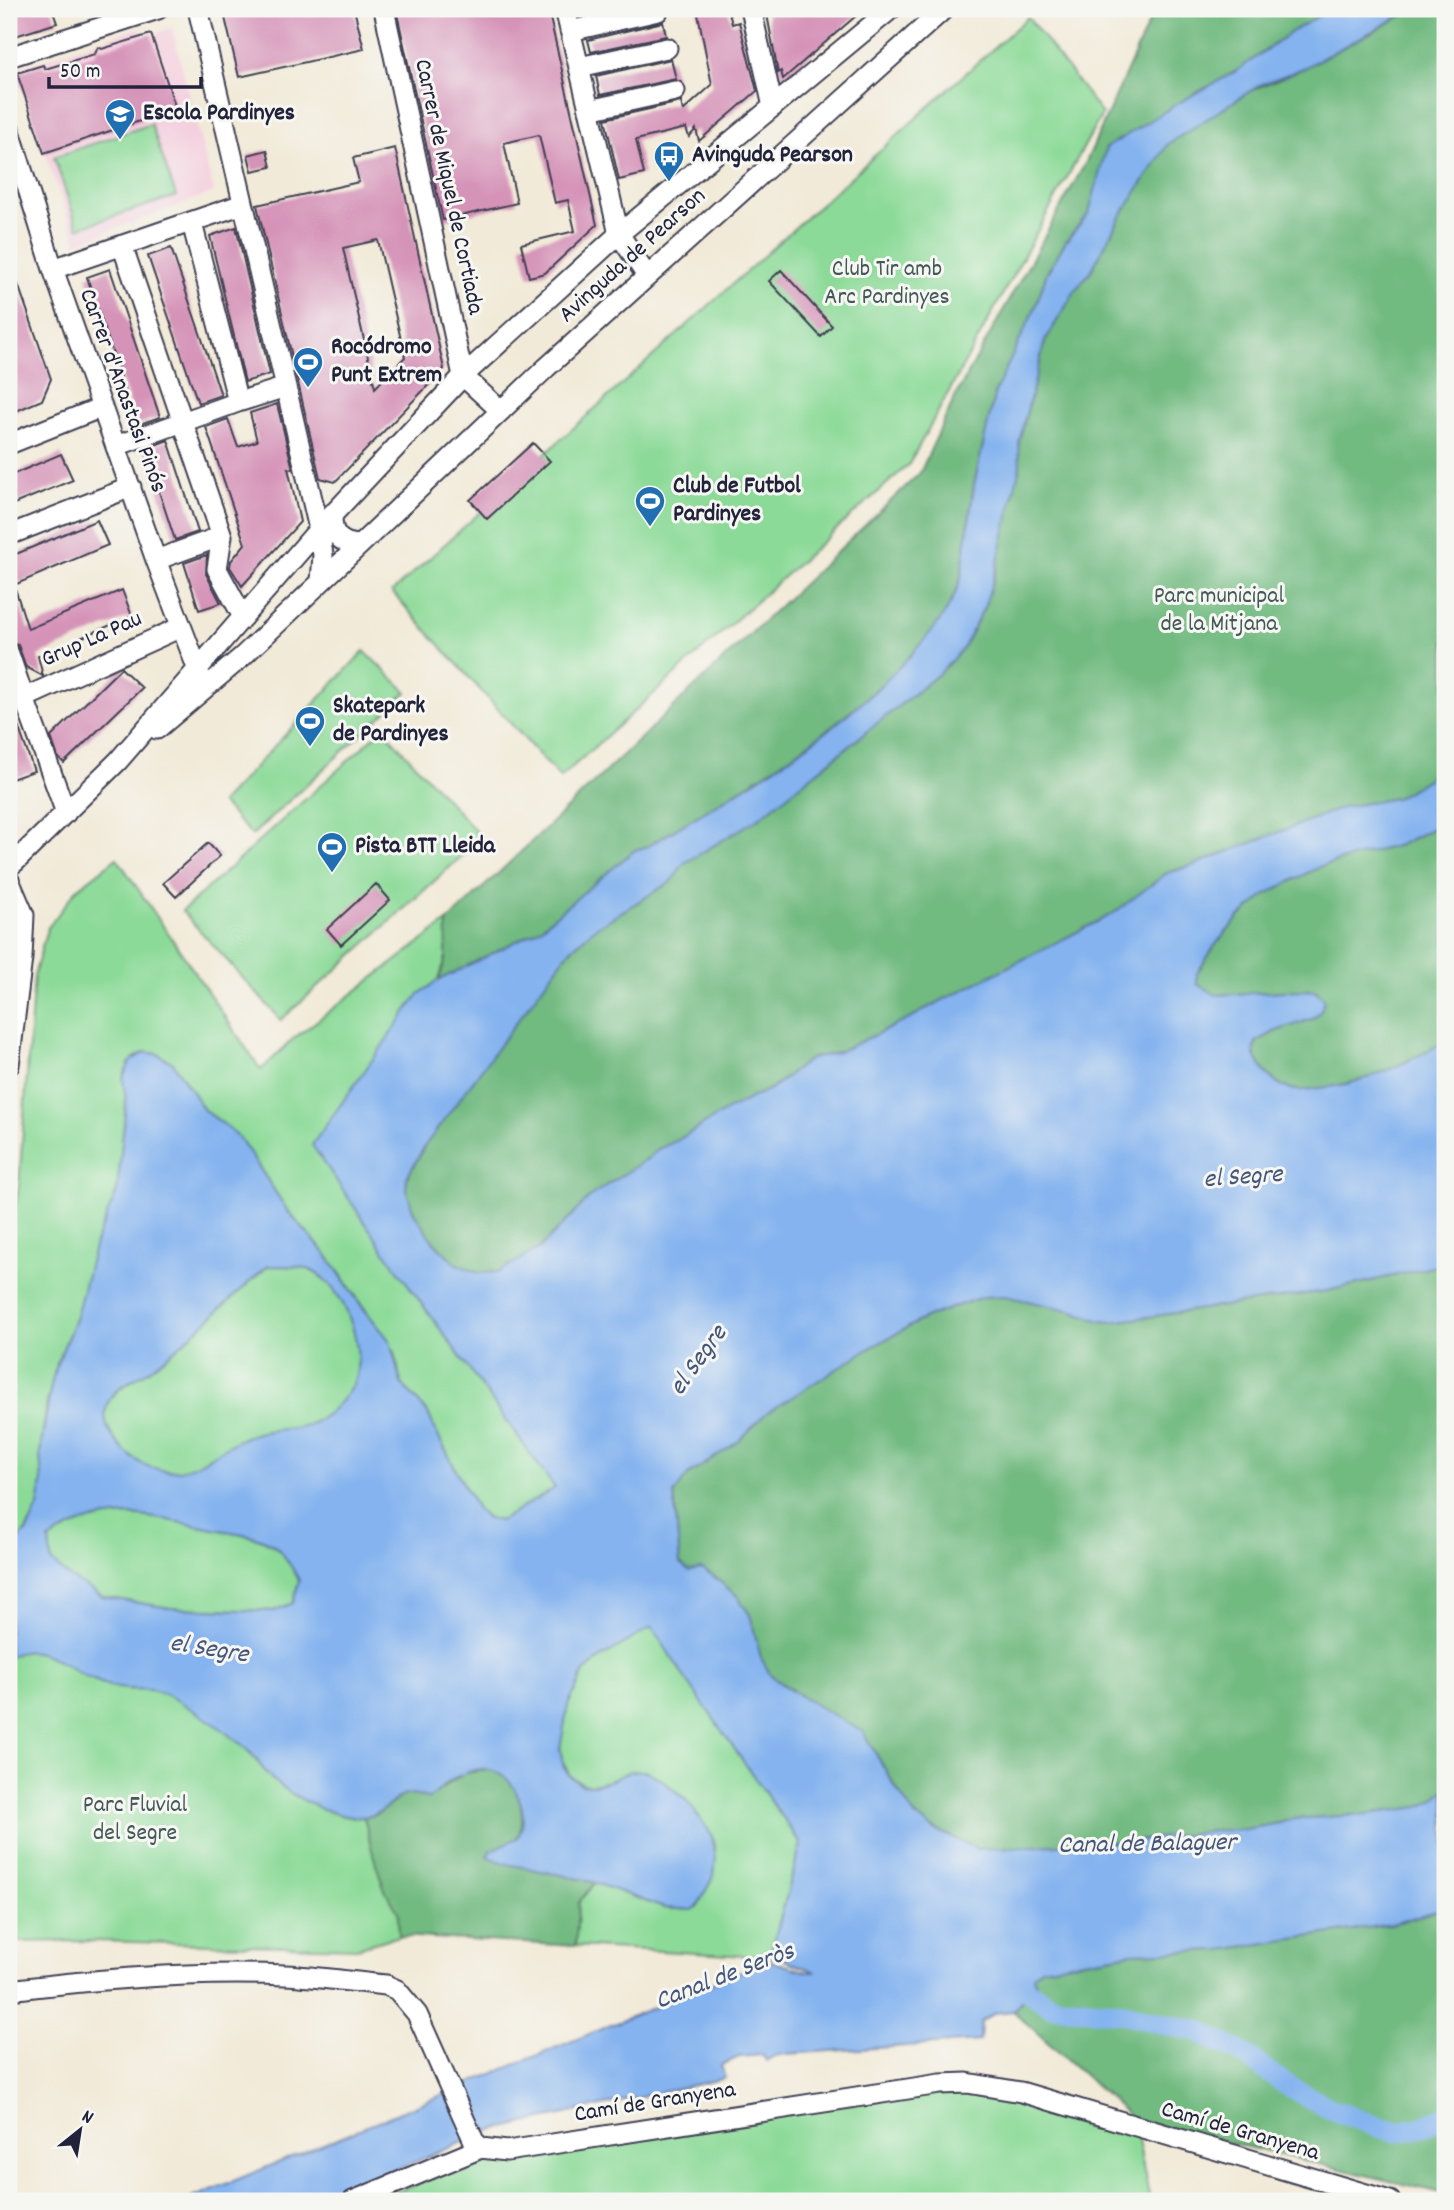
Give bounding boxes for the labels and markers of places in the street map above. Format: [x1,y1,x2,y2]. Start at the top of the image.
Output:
school or university icon: Escola Pardinyes [103,97,137,141]
place label: Escola Pardinyes [143,97,295,131]
bus stop icon: Avinguda Pearson [652,139,686,183]
place label: Avinguda Pearson [692,139,853,173]
place label: Rocódromo Punt Extrem [331,331,442,393]
sports icon: Rocódromo Punt Extrem [291,345,325,389]
place label: Club de Futbol Pardinyes [673,470,801,532]
sports icon: Club de Futbol Pardinyes [633,484,667,528]
place label: Skatepark de Pardinyes [333,690,449,752]
sports icon: Skatepark de Pardinyes [293,704,327,748]
sports icon: Pista BTT Lleida [315,830,349,874]
place label: Pista BTT Lleida [355,830,496,864]

